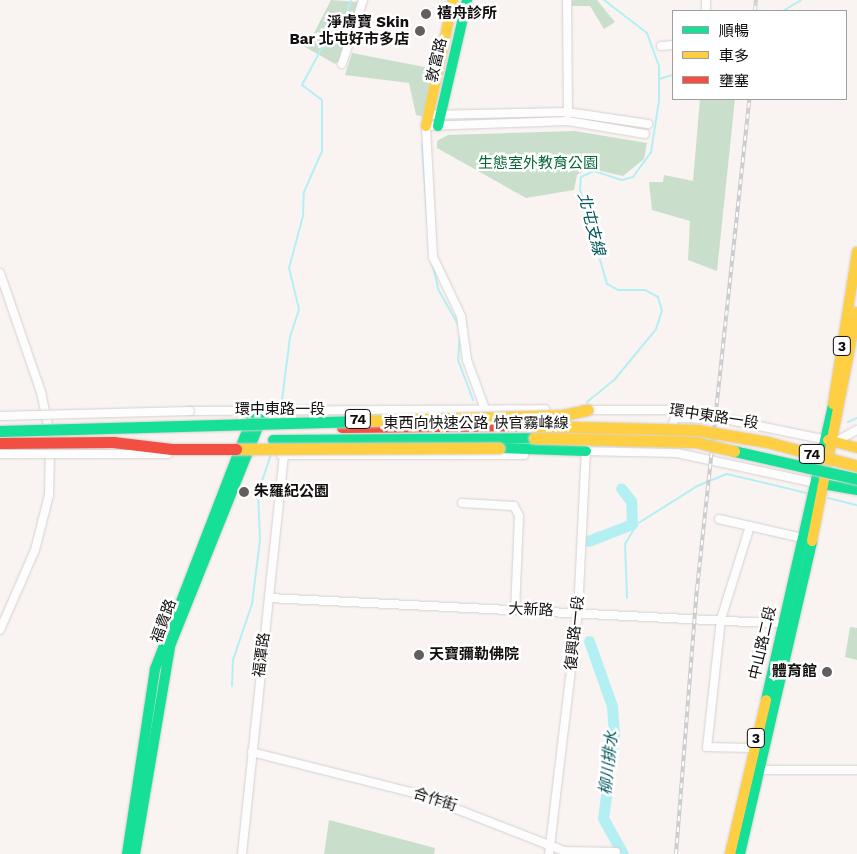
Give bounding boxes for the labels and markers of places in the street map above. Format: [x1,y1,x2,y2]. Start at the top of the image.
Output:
place label: 禧舟診所 [437,5,497,23]
marker: 禧舟診所 [419,7,433,21]
place label: 淨膚寶 Skin Bar 北屯好市多店 [289,13,409,48]
marker: 淨膚寶 Skin Bar 北屯好市多店 [413,24,427,38]
place label: 朱羅紀公園 [254,483,329,501]
marker: 朱羅紀公園 [238,486,250,498]
place label: 天寶彌勒佛院 [429,646,519,664]
marker: 天寶彌勒佛院 [413,649,425,661]
place label: 體育館 [772,663,817,681]
marker: 體育館 [821,666,833,678]

